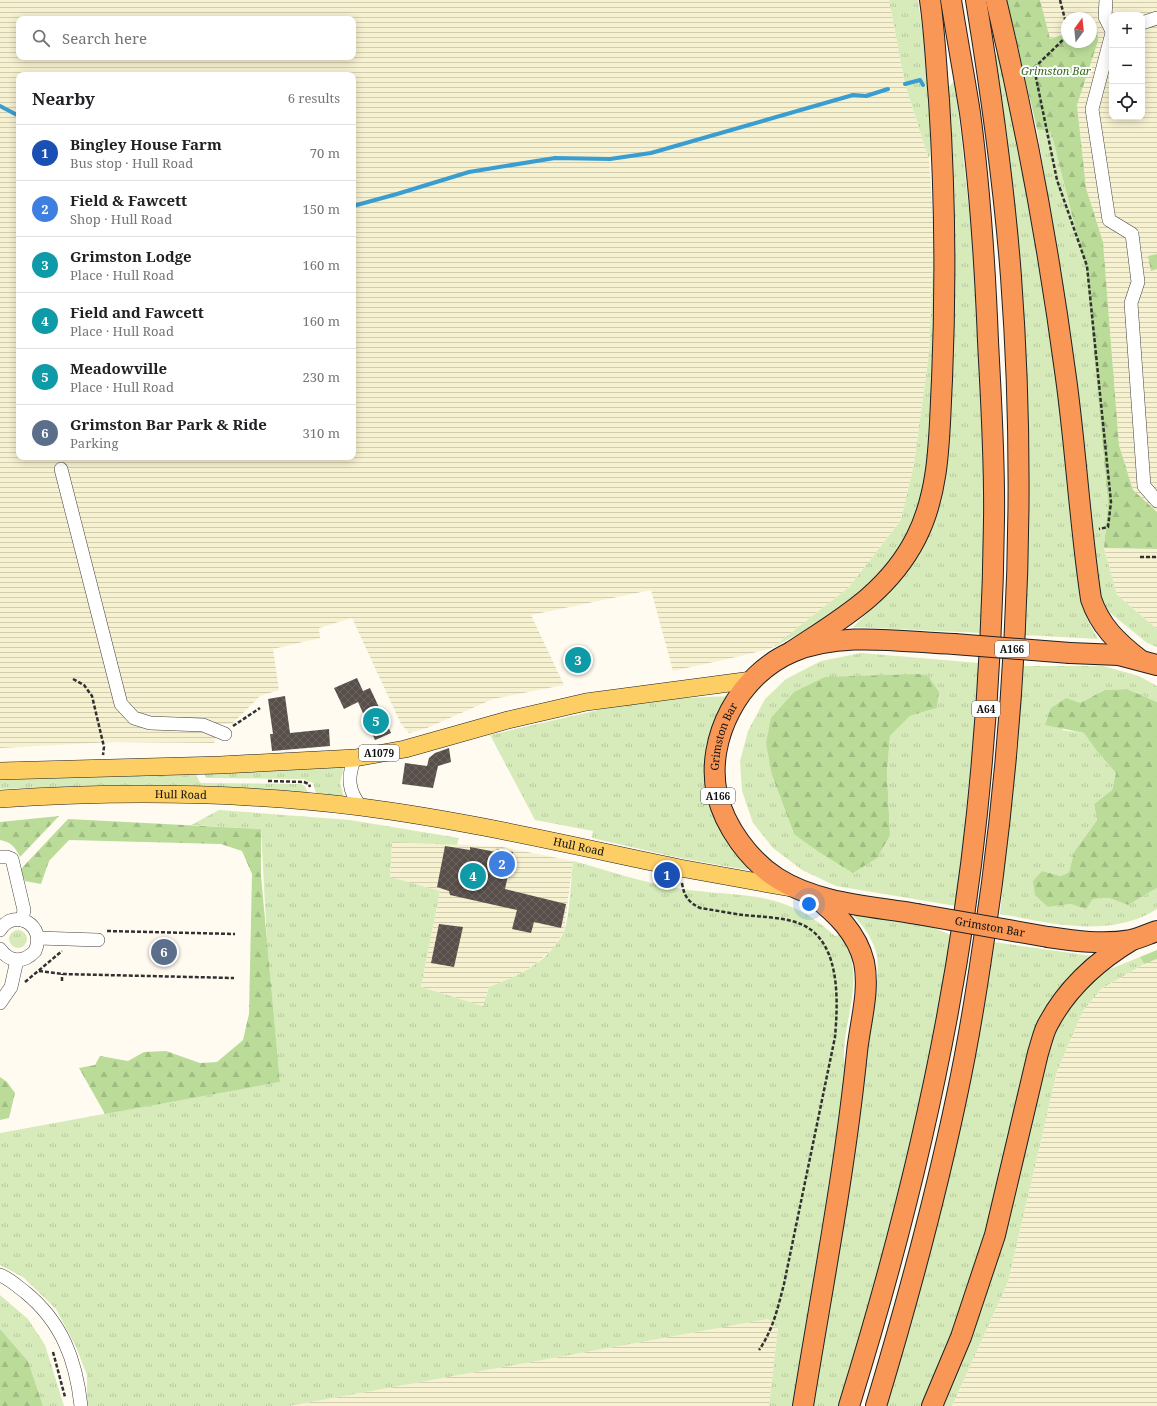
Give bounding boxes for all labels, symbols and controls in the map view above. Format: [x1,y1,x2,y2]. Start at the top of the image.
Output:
north arrow [1061,12,1097,48]
map controls [1109,12,1145,120]
button: + [1109,12,1145,48]
search box [16,16,356,60]
icon: search [30,27,52,49]
text: Search here [62,28,147,48]
button: − [1109,48,1145,84]
park label: Grimston Bar [1021,63,1092,78]
button: locate [1109,84,1145,120]
text: Nearby [32,87,95,110]
text: 6 results [288,89,340,107]
text: Bingley House Farm [70,134,222,154]
text: 1 [41,144,49,162]
text: 70 m [310,144,340,162]
text: Bus stop · Hull Road [70,154,193,172]
text: Field & Fawcett [70,190,187,210]
text: 2 [41,200,49,218]
text: 150 m [303,200,340,218]
text: Shop · Hull Road [70,210,172,228]
text: Grimston Lodge [70,246,192,266]
text: 3 [41,256,49,274]
text: 160 m [303,256,340,274]
text: Place · Hull Road [70,266,174,284]
text: Field and Fawcett [70,302,204,322]
text: 4 [41,312,49,330]
text: 160 m [303,312,340,330]
text: Place · Hull Road [70,322,174,340]
text: Meadowville [70,358,167,378]
text: 5 [41,368,49,386]
text: 230 m [303,368,340,386]
text: Place · Hull Road [70,378,174,396]
text: Grimston Bar Park & Ride [70,414,267,434]
text: 6 [41,424,49,442]
text: 310 m [303,424,340,442]
text: Parking [70,434,118,452]
road number: A166 [995,641,1029,657]
pin: 3 [565,645,591,675]
street label: Grimston Bar [707,699,741,771]
road number: A64 [972,701,1000,717]
pin: 5 [363,706,389,736]
road number: A1079 [359,745,399,761]
street label: Hull Road [155,786,207,802]
road number: A166 [701,788,735,804]
street label: Hull Road [552,833,606,859]
pin: 2 [489,849,515,879]
pin: 1 [654,860,680,890]
pin: 4 [460,861,486,891]
your location [799,894,819,914]
street label: Grimston Bar [954,913,1027,940]
pin: 6 [151,937,177,967]

